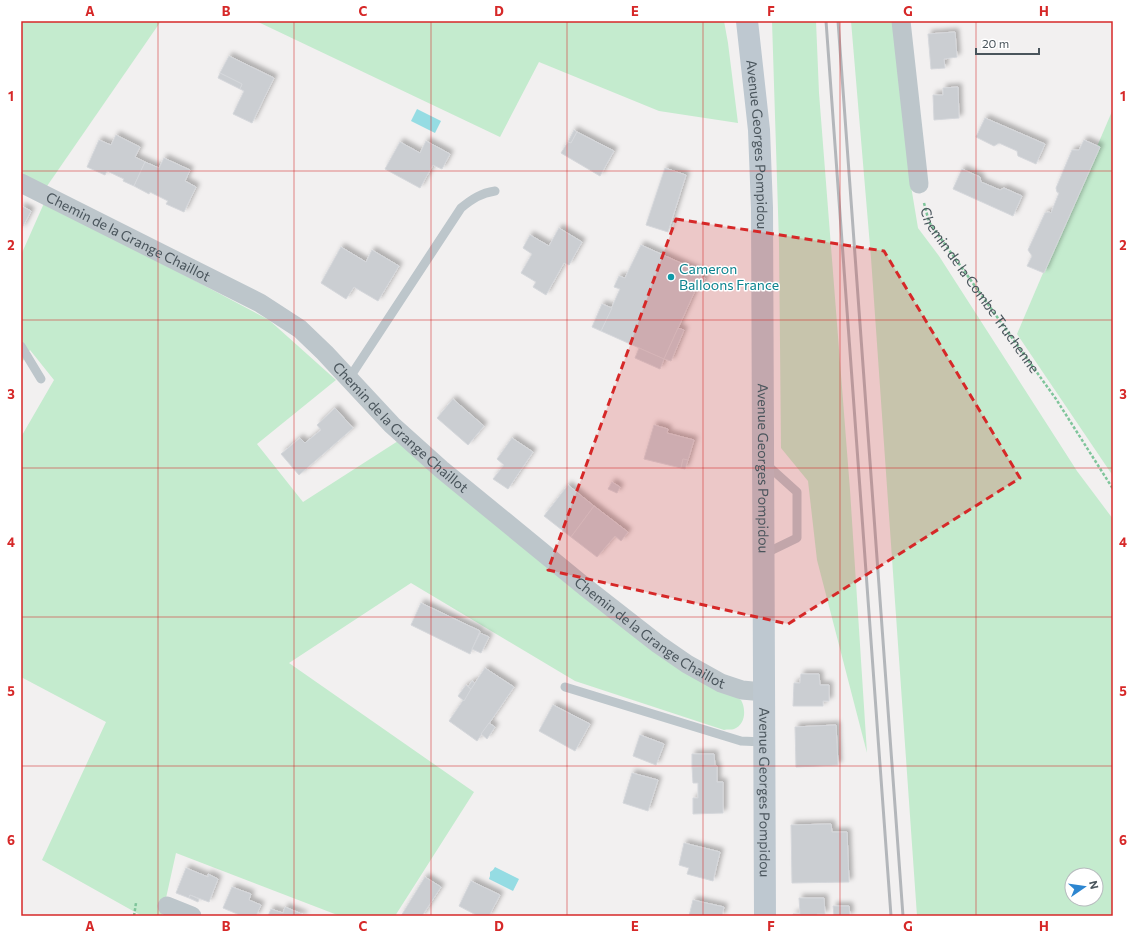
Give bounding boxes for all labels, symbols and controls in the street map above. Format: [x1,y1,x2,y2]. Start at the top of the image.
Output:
text: A [85,3,95,19]
text: B [222,3,231,19]
text: C [359,3,368,19]
text: D [494,3,504,19]
text: E [631,3,639,19]
text: F [767,3,775,19]
text: G [903,3,913,19]
text: H [1039,3,1049,19]
scale bar [976,30,1039,56]
text: 20 m [982,36,1009,50]
street label: Avenue Georges Pompidou [743,59,771,229]
text: 1 [8,88,14,104]
text: 1 [1120,88,1126,104]
street label: Chemin de la Grange Chaillot [43,188,214,285]
street label: Chemin de la Combe Truchenne [917,205,1043,376]
text: 2 [7,237,15,253]
text: 2 [1119,237,1127,253]
place label: Cameron Balloons France [679,260,779,293]
marker: Cameron Balloons France [666,272,676,282]
street label: Chemin de la Grange Chaillot [330,358,472,496]
street label: Avenue Georges Pompidou [755,383,772,553]
text: 3 [7,386,15,402]
text: 3 [1119,386,1127,402]
text: 4 [7,534,15,550]
text: 4 [1119,534,1127,550]
street label: Chemin de la Grange Chaillot [571,573,728,692]
text: 5 [7,683,15,699]
text: 5 [1119,683,1127,699]
street label: Avenue Georges Pompidou [756,707,774,877]
text: 6 [7,832,15,848]
text: 6 [1119,832,1127,848]
north arrow [1064,867,1104,907]
text: N [1087,879,1101,890]
text: A [85,918,95,934]
text: B [222,918,231,934]
text: C [359,918,368,934]
text: D [494,918,504,934]
text: E [631,918,639,934]
text: F [767,918,775,934]
text: G [903,918,913,934]
text: H [1039,918,1049,934]

